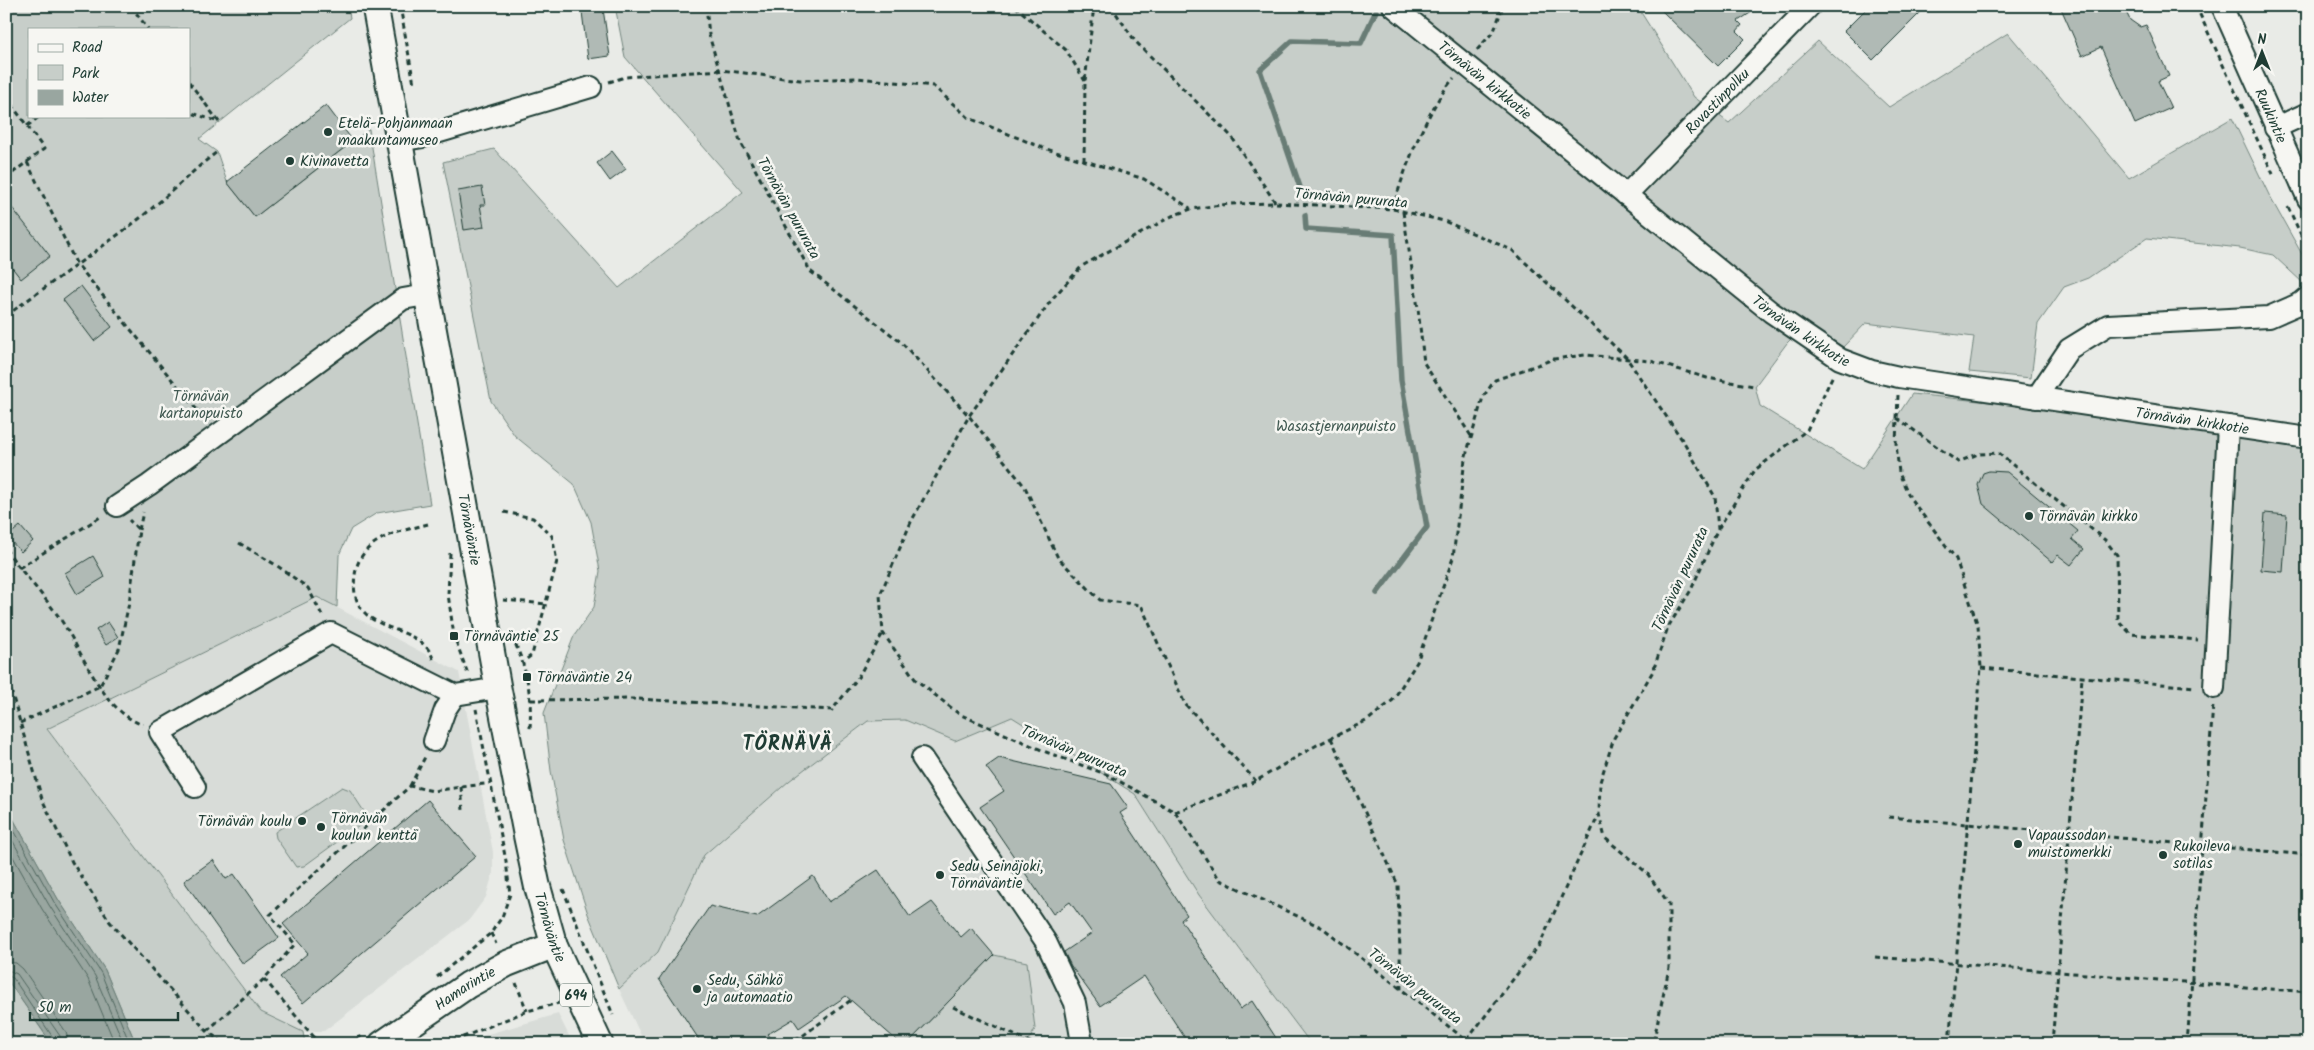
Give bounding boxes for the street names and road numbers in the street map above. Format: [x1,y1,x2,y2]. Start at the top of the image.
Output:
street label: Törnävän kirkkotie [1432,36,1536,127]
street label: Rovastinpolku [1680,63,1756,141]
street label: Ruukintie [2247,85,2293,148]
street label: Törnävän pururata [750,153,826,264]
street label: Törnävän pururata [1293,182,1409,216]
street label: Törnävän kirkkotie [1746,290,1853,375]
street label: Törnävän kirkkotie [2133,401,2251,442]
street label: Törnäväntie [450,492,487,568]
street label: Törnävän pururata [1646,523,1716,636]
street label: Törnävän pururata [1017,719,1131,785]
street label: Törnäväntie [527,890,572,967]
street label: Törnävän pururata [1362,942,1467,1031]
street label: Hamarintie [430,961,501,1018]
road number: 694 [560,984,592,1006]

